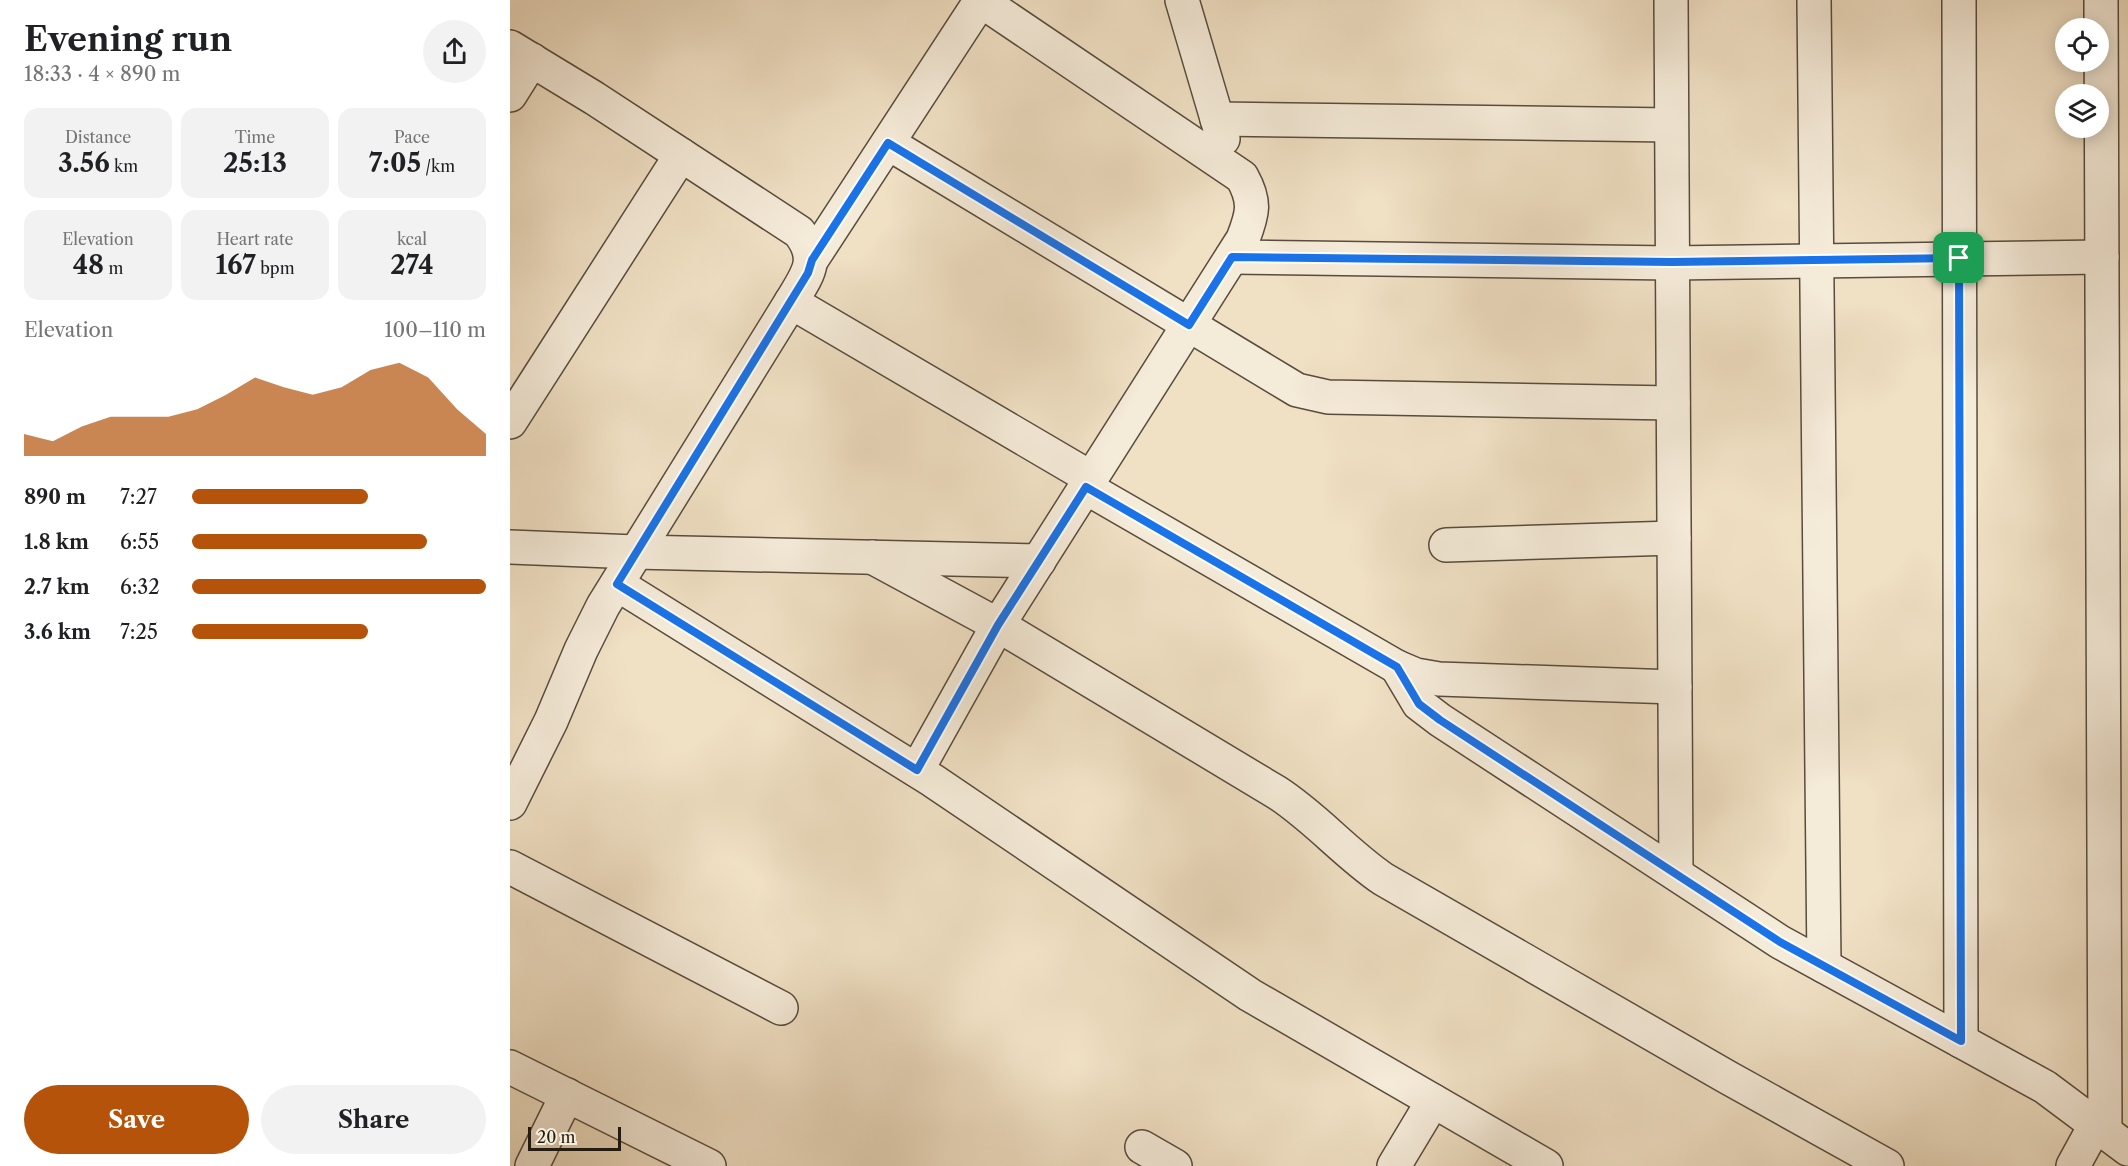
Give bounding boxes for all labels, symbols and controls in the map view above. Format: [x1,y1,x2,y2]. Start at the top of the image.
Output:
map controls [2055,18,2109,138]
button: locate [2055,18,2109,72]
text: Evening run [24,19,232,60]
button: share [423,20,486,83]
text: 18:33 · 4 × 890 m [24,62,180,86]
button: layers [2055,84,2109,138]
text: Distance [65,127,131,147]
text: Time [235,127,275,147]
text: Pace [394,127,430,147]
text: 3.56 [58,147,110,179]
text: 25:13 [223,147,287,179]
text: 7:05 [369,147,421,179]
text: km [110,156,138,176]
text: /km [421,156,455,176]
text: Elevation [62,229,134,249]
text: Heart rate [216,229,294,249]
text: kcal [397,229,427,249]
pin [1933,232,1984,283]
icon: arrive [1942,241,1975,274]
text: 48 [73,249,104,281]
text: 167 [215,249,256,281]
text: 274 [390,249,434,281]
text: m [104,258,123,278]
text: bpm [256,258,295,278]
text: Elevation [24,318,113,342]
text: 100–110 m [384,318,486,342]
text: 890 m [24,485,86,509]
text: 7:27 [120,485,157,509]
text: 1.8 km [24,530,89,554]
text: 6:55 [120,530,159,554]
text: 2.7 km [24,575,90,599]
text: 6:32 [120,575,160,599]
text: 3.6 km [24,620,91,644]
text: 7:25 [120,620,158,644]
button: Save [24,1085,249,1154]
button: Share [261,1085,486,1154]
scale bar [528,1124,621,1152]
text: 20 m [537,1127,576,1147]

